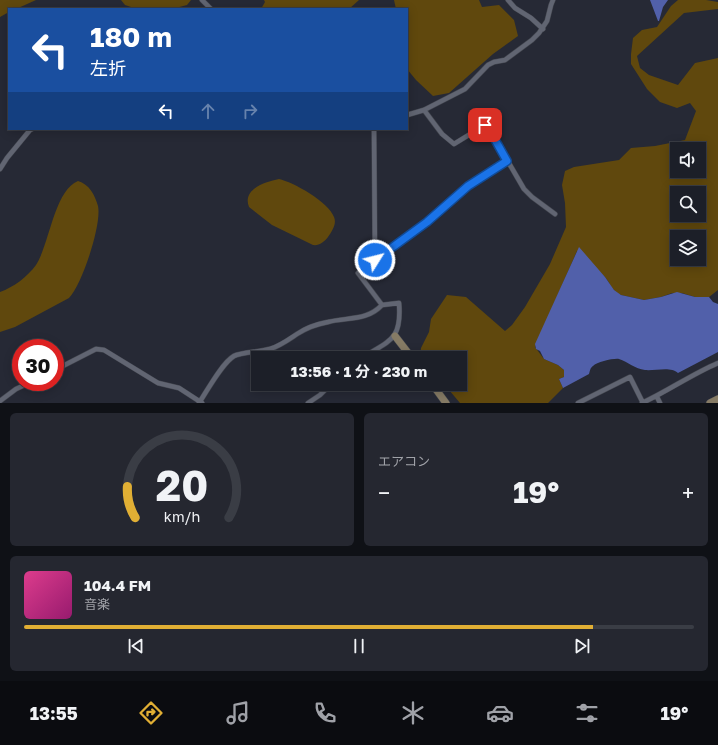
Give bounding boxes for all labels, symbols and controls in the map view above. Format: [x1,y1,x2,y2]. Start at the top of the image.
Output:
text: 180 m [90,20,172,53]
icon: left [24,24,76,76]
text: 左折 [90,57,126,79]
icon: left [155,100,177,122]
icon: ahead [197,100,219,122]
icon: right [239,100,261,122]
pin [468,108,502,142]
icon: arrive [474,114,496,136]
map controls [670,142,706,266]
button: sound [670,142,706,178]
button: search [670,186,706,222]
button: layers [670,230,706,266]
position arrow [354,239,396,281]
speed limit sign: 30 [12,339,64,391]
text: 13:56 · 1 分 · 230 m [291,362,427,380]
text: エアコン [378,453,430,469]
text: 20 [156,459,208,509]
text: 19° [513,474,559,510]
text: − [378,479,390,506]
text: + [682,479,694,506]
text: km/h [164,507,200,524]
text: 104.4 FM [84,576,151,594]
text: 音楽 [84,596,110,612]
icon: previous [125,635,147,657]
icon: pause [348,635,370,657]
icon: next [571,635,593,657]
icon: directions [137,699,165,727]
icon: music [224,699,252,727]
icon: phone [311,699,339,727]
icon: climate [399,699,427,727]
icon: car [486,699,514,727]
icon: filters [573,699,601,727]
text: 13:55 [30,702,78,724]
text: 19° [661,702,688,724]

